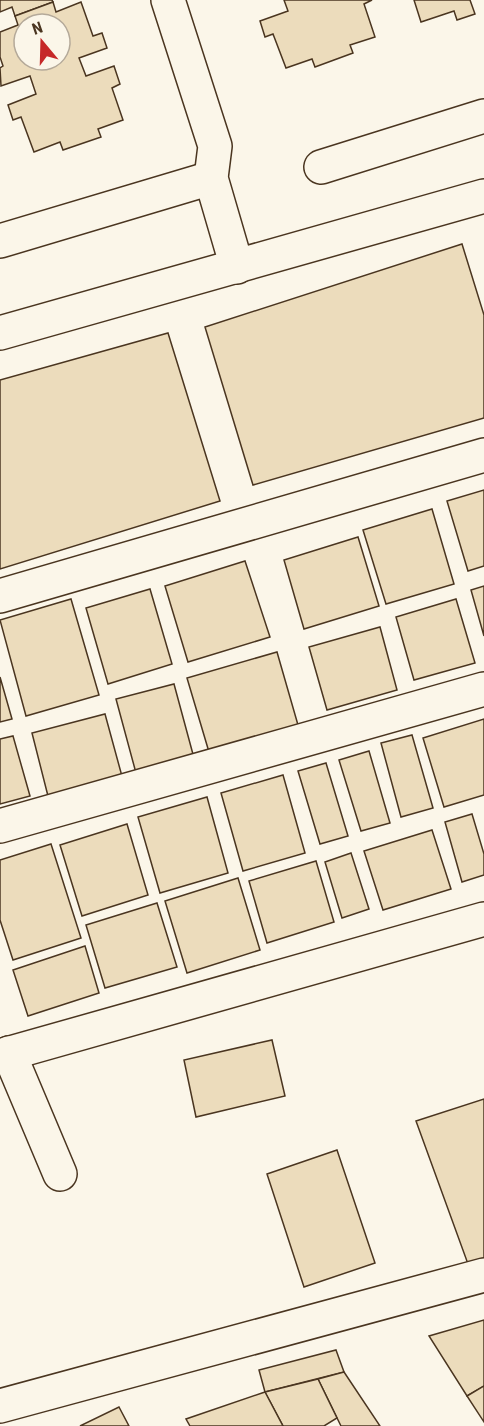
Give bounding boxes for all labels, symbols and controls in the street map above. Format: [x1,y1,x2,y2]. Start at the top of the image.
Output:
north arrow [12,12,72,72]
text: N [30,18,45,39]

